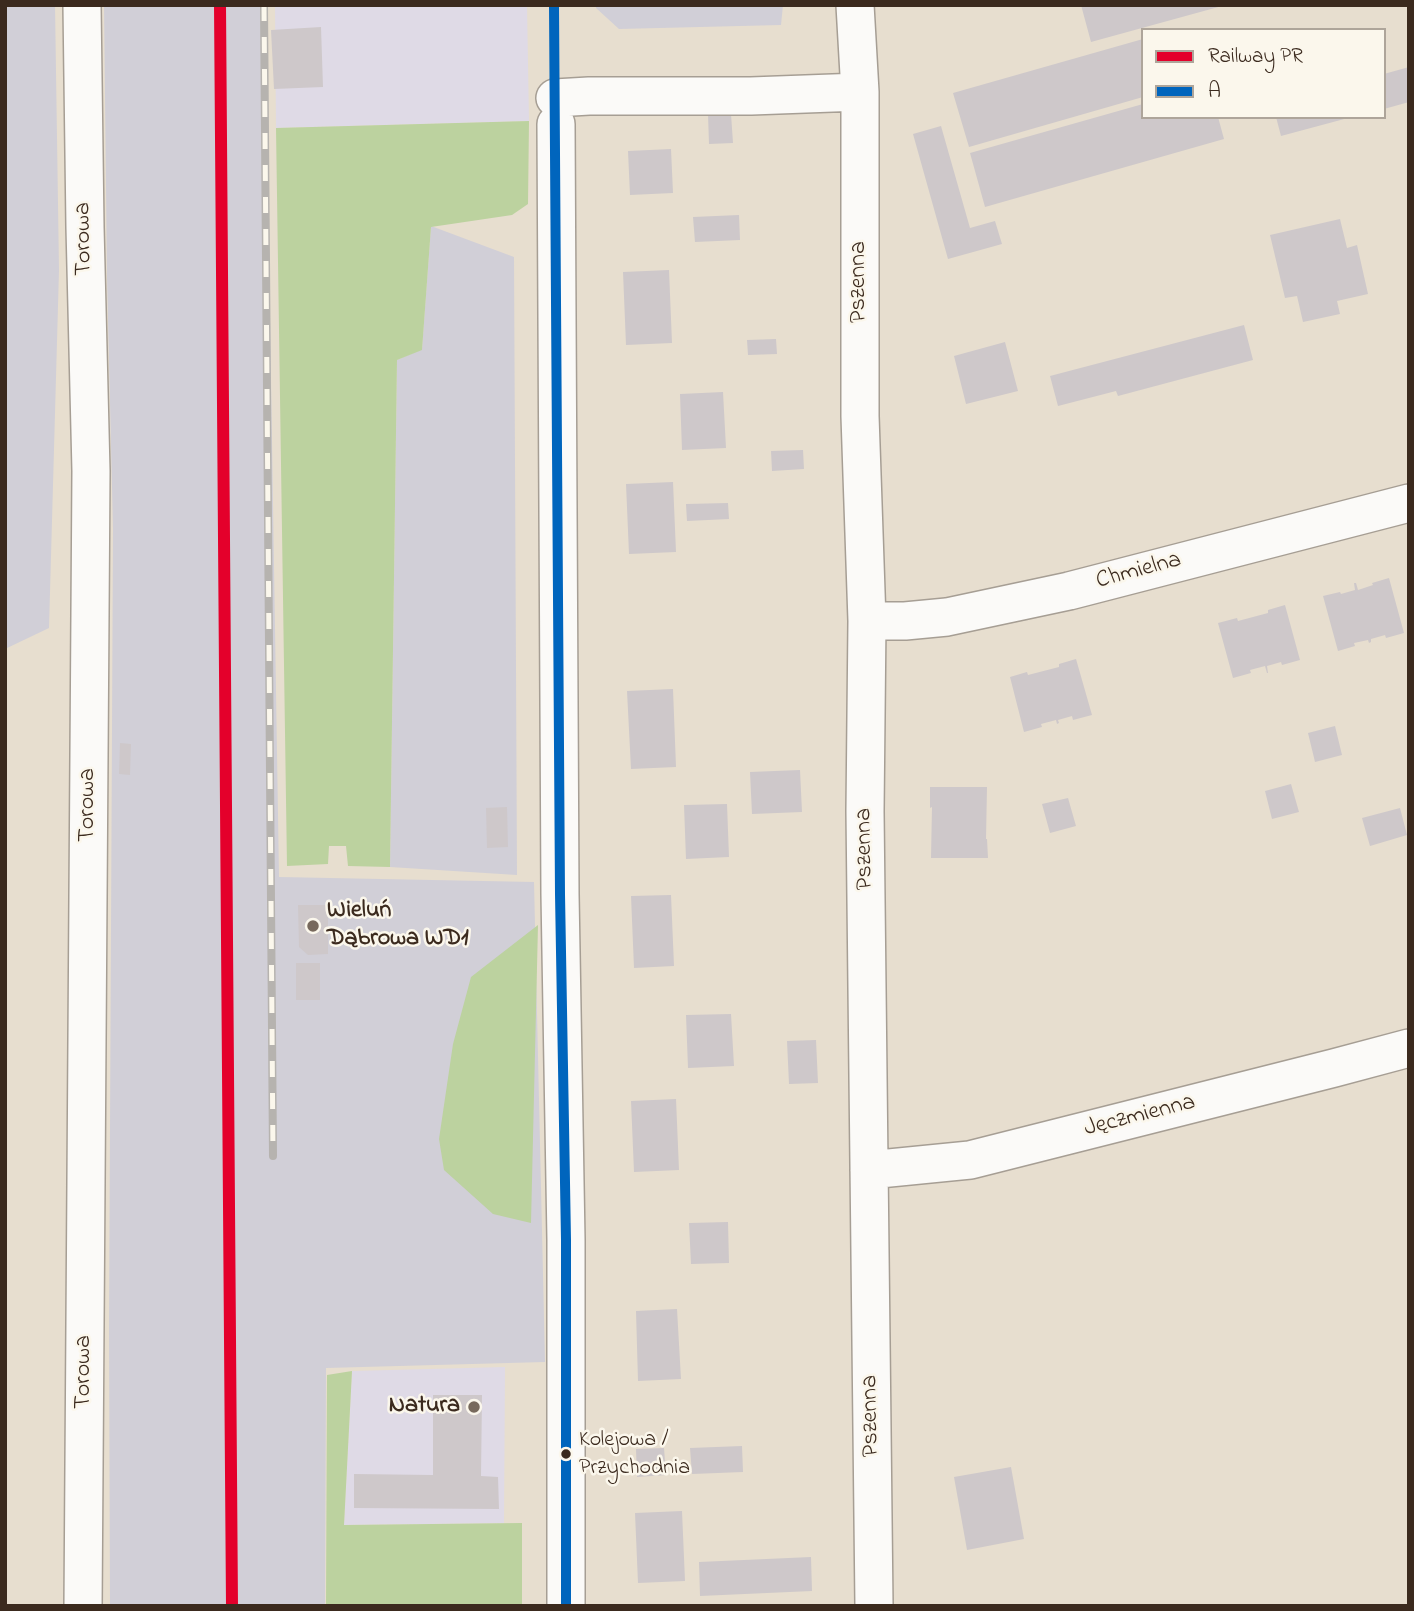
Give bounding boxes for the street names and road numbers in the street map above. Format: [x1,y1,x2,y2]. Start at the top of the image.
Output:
street label: Torowa [70,202,100,276]
street label: Pszenna [846,241,874,323]
street label: Chmielna [1093,547,1185,597]
street label: Torowa [75,768,103,842]
street label: Pszenna [851,808,881,890]
street label: Jęczmienna [1081,1089,1199,1145]
street label: Torowa [71,1335,99,1409]
street label: Pszenna [857,1375,887,1457]

